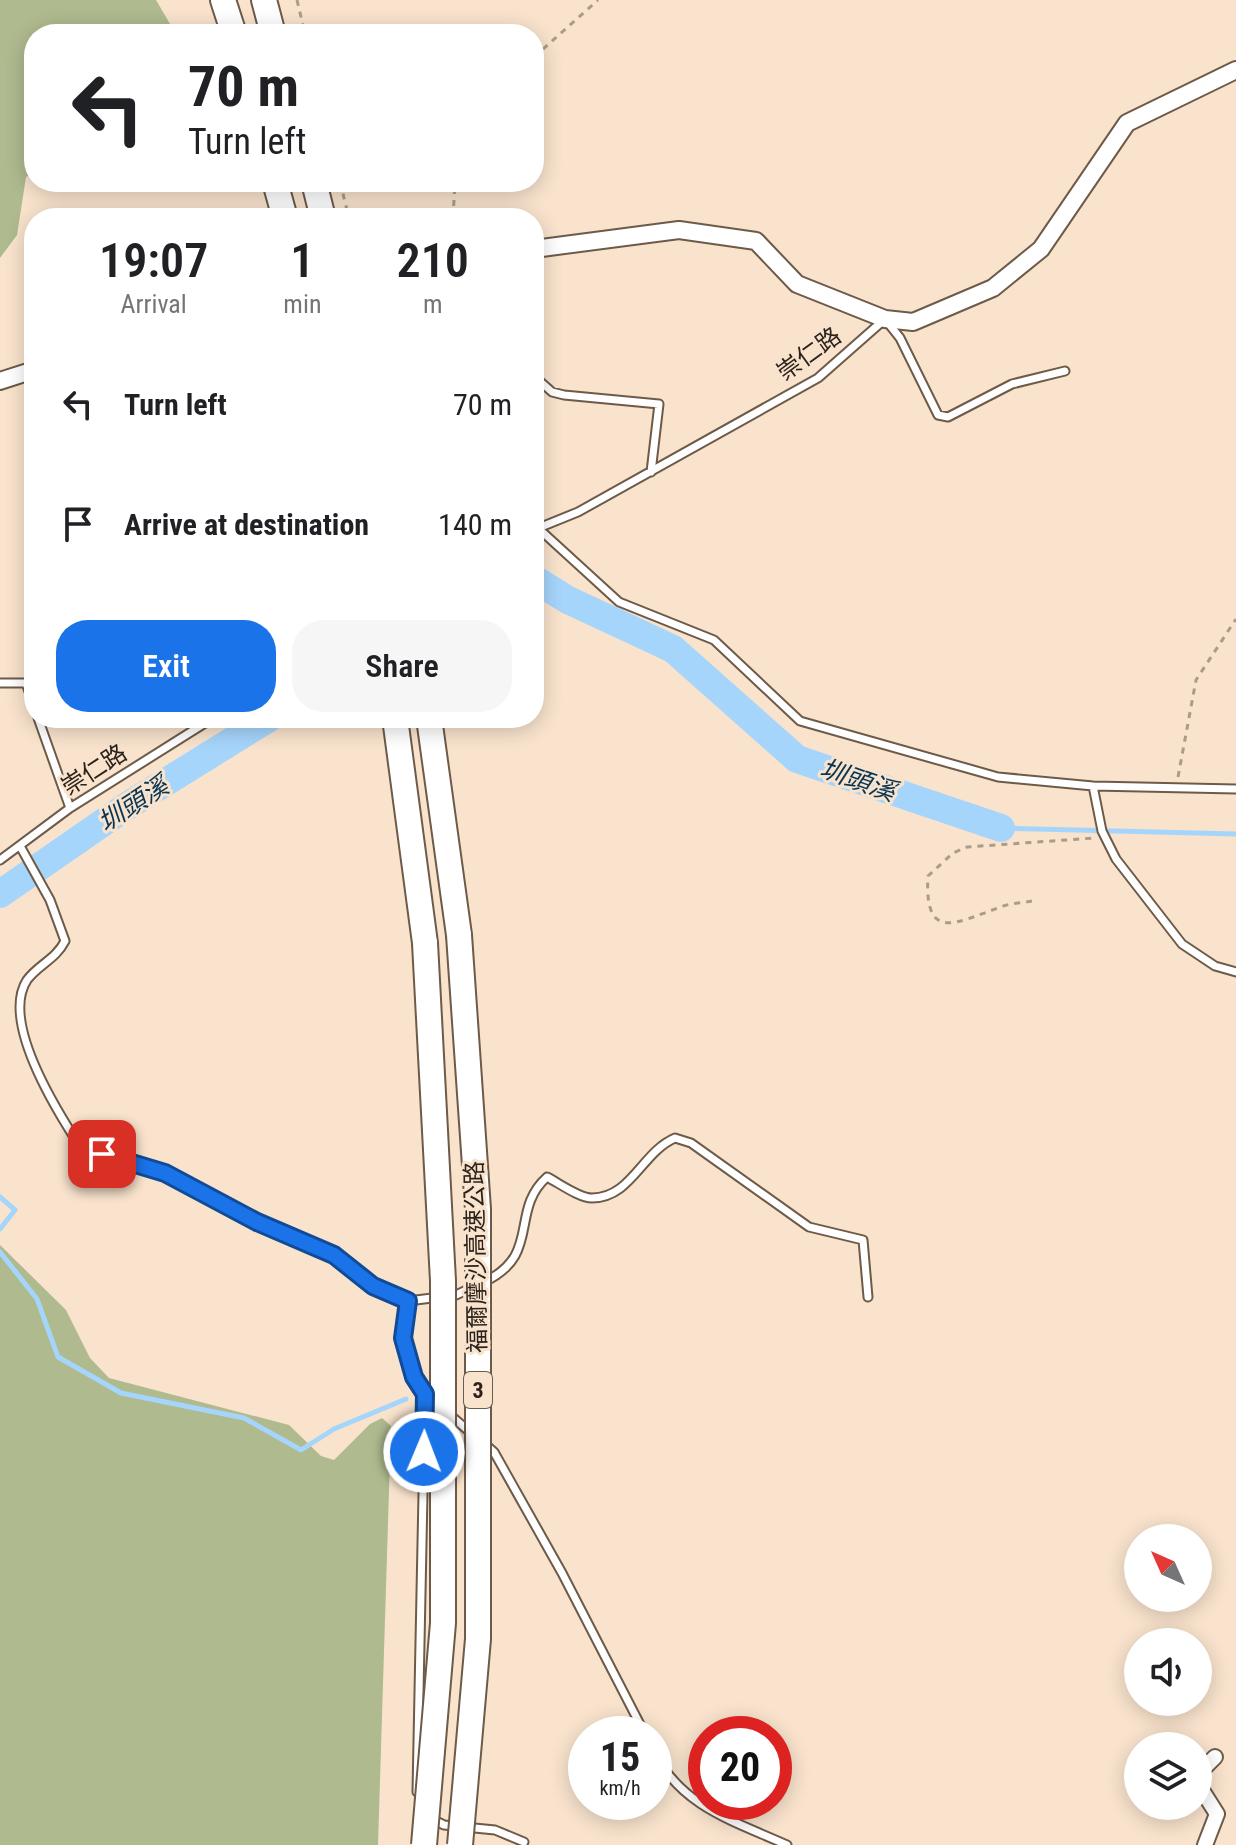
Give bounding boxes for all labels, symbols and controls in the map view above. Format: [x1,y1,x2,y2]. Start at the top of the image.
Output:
text: 70 m [188,54,299,120]
icon: left [56,56,160,160]
text: Turn left [188,121,306,163]
text: 19:07 [99,232,208,289]
text: 1 [290,232,314,289]
text: 210 [397,232,469,289]
text: Arrival [121,289,187,319]
text: min [283,289,321,319]
text: m [423,289,443,319]
street label: 崇仁路 [772,322,846,386]
icon: left [56,382,100,426]
text: Turn left [124,387,227,422]
text: 70 m [453,387,512,422]
icon: arrive [56,502,100,546]
text: Arrive at destination [124,507,369,542]
text: 140 m [438,507,512,542]
button: Exit [56,620,276,712]
button: Share [292,620,512,712]
street label: 崇仁路 [56,739,132,801]
water label: 圳頭溪 [816,753,904,808]
water label: 圳頭溪 [92,768,177,838]
pin [68,1120,136,1188]
icon: arrive [80,1132,124,1176]
street label: 福爾摩沙高速公路 [460,1161,492,1353]
road number: 3 [464,1372,492,1408]
position arrow [382,1410,466,1494]
north arrow [1124,1524,1212,1612]
map controls [1124,1524,1212,1820]
button: sound [1124,1628,1212,1716]
speed limit sign: 20 [688,1716,792,1820]
button: layers [1124,1732,1212,1820]
text: 15 [600,1734,640,1781]
text: km/h [599,1776,641,1800]

